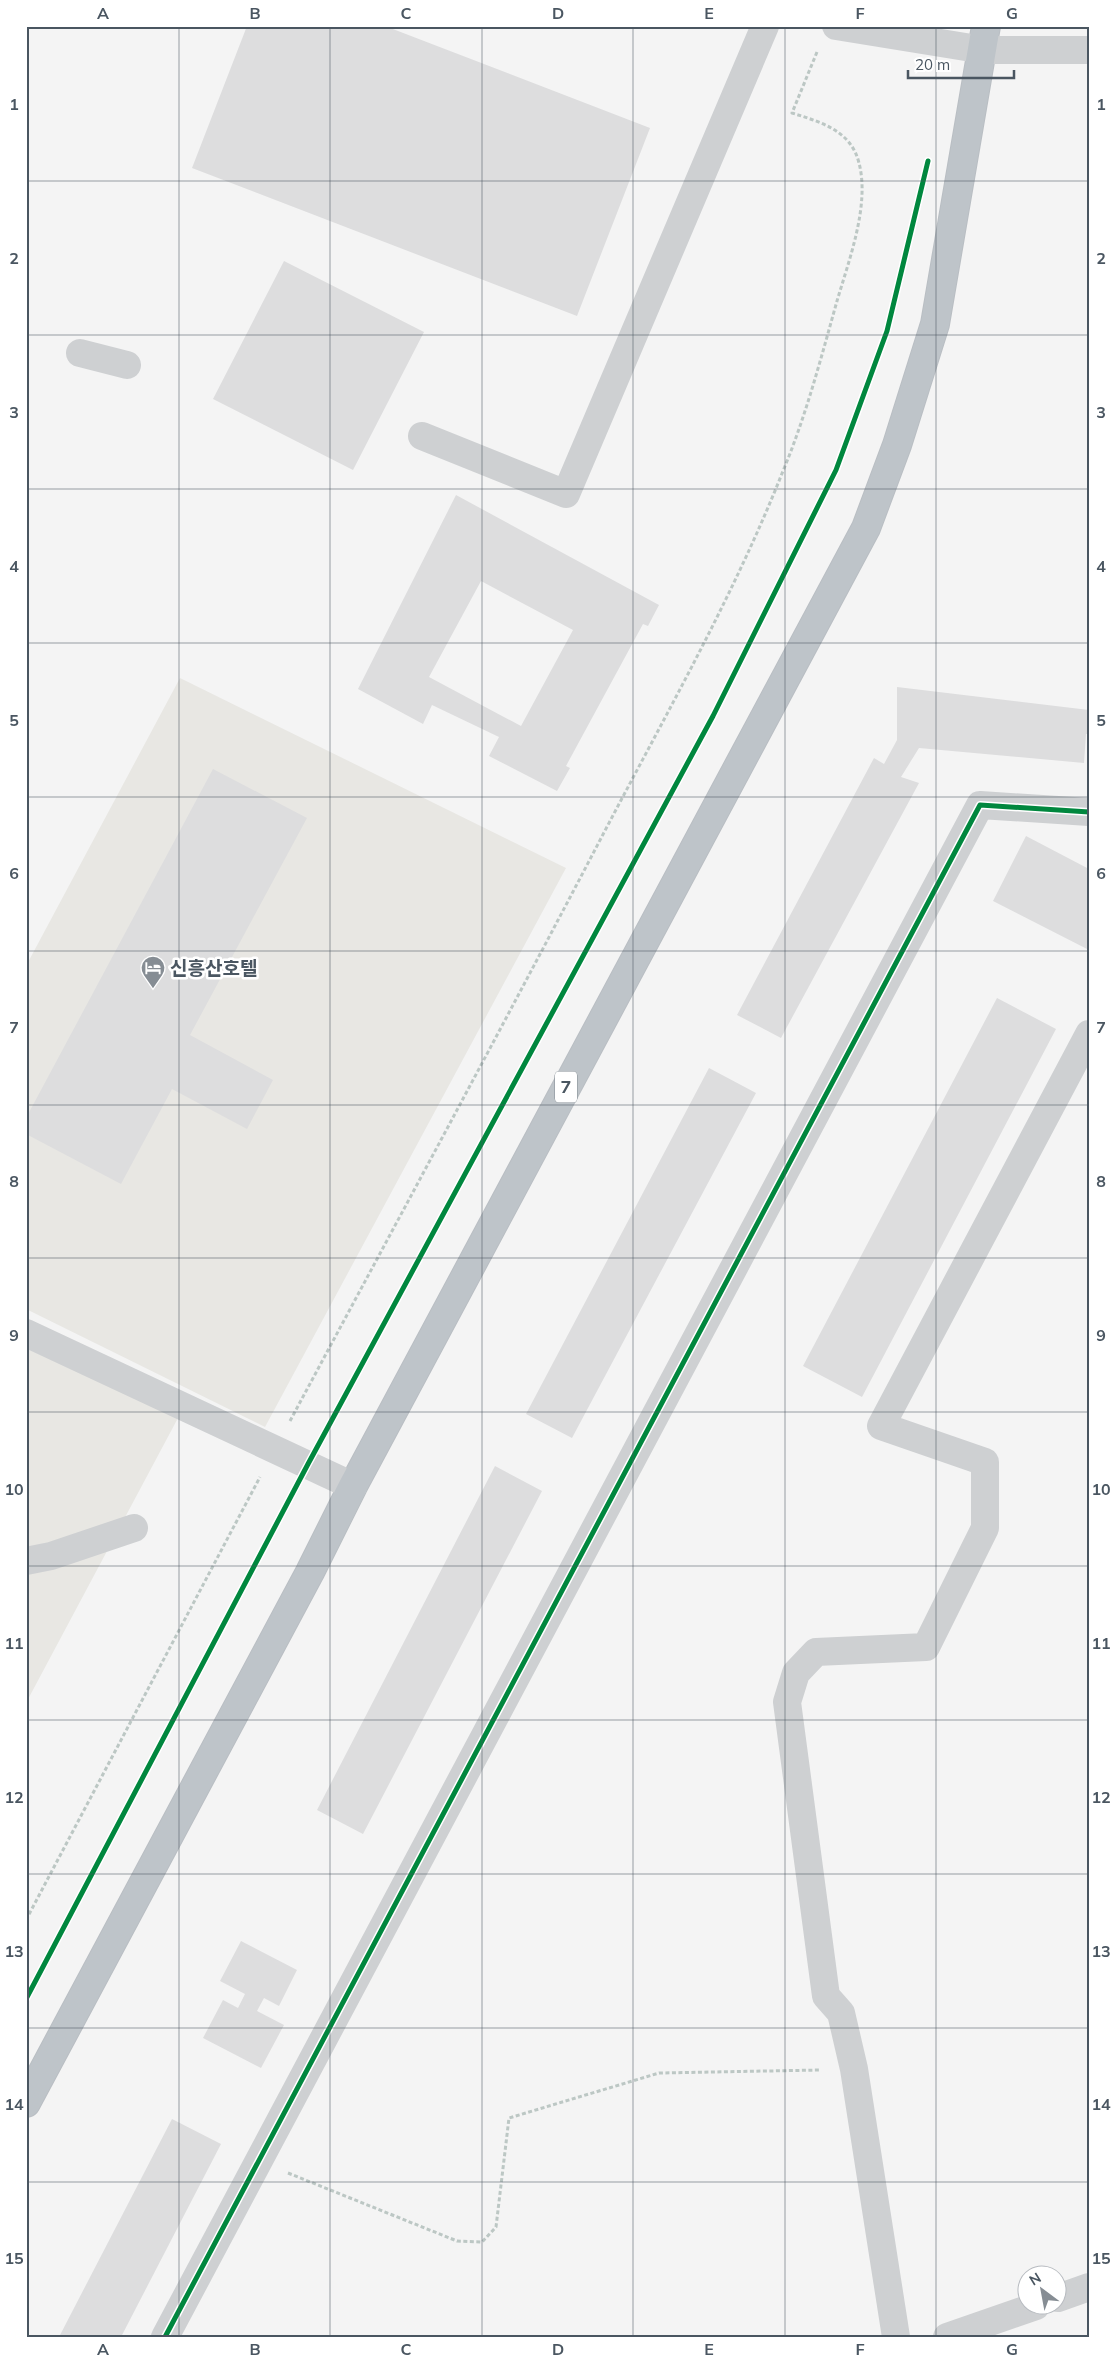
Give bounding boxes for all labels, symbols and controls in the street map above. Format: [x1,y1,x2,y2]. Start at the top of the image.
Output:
text: A [97,3,109,23]
text: B [249,3,261,23]
text: C [401,3,412,23]
text: D [552,3,564,23]
text: E [704,3,714,23]
text: F [855,3,865,23]
text: G [1006,3,1018,23]
scale bar [908,48,1014,80]
text: 20 m [915,55,950,74]
text: 1 [9,94,19,114]
text: 1 [1096,94,1106,114]
text: 2 [9,248,19,268]
text: 2 [1096,248,1106,268]
text: 3 [9,402,19,422]
text: 3 [1096,402,1106,422]
text: 4 [9,556,19,576]
text: 4 [1096,556,1106,576]
text: 5 [9,710,19,730]
text: 5 [1096,710,1106,730]
text: 6 [9,863,19,883]
text: 6 [1096,863,1106,883]
hotel icon: 신흥산호텔 [140,955,166,989]
place label: 신흥산호텔 [170,956,257,980]
text: 7 [9,1017,19,1037]
text: 7 [1096,1017,1106,1037]
road number: 7 [555,1072,577,1102]
text: 8 [9,1171,19,1191]
text: 8 [1096,1171,1106,1191]
text: 9 [9,1325,19,1345]
text: 9 [1096,1325,1106,1345]
text: 10 [4,1479,24,1499]
text: 10 [1091,1479,1111,1499]
text: 11 [4,1633,24,1653]
text: 11 [1091,1633,1111,1653]
text: 12 [4,1787,24,1807]
text: 12 [1091,1787,1111,1807]
text: 13 [4,1941,24,1961]
text: 13 [1091,1941,1111,1961]
text: 14 [4,2094,24,2114]
text: 14 [1091,2094,1111,2114]
text: 15 [4,2248,24,2268]
text: 15 [1091,2248,1111,2268]
north arrow [1018,2266,1068,2316]
text: N [1026,2269,1044,2289]
text: A [97,2339,109,2359]
text: B [249,2339,261,2359]
text: C [401,2339,412,2359]
text: D [552,2339,564,2359]
text: E [704,2339,714,2359]
text: F [855,2339,865,2359]
text: G [1006,2339,1018,2359]

